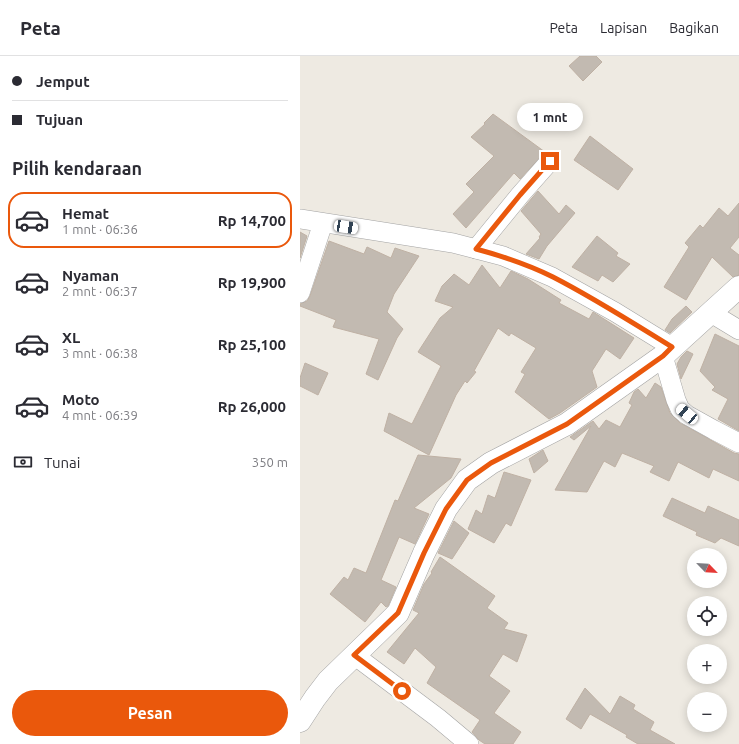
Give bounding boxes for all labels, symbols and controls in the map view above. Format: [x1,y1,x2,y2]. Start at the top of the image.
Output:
text: Peta [20,17,61,39]
text: Peta [550,20,578,36]
text: Lapisan [600,20,647,36]
text: Bagikan [669,20,719,36]
text: Jemput [36,73,90,90]
callout: 1 mnt [517,103,583,131]
text: 1 mnt [533,110,567,124]
text: Tujuan [36,111,83,128]
route end [541,152,559,170]
text: Pilih kendaraan [12,158,142,178]
icon: car [14,202,50,238]
text: Hemat [62,205,109,222]
text: Rp 14,700 [218,212,286,229]
car [333,219,359,235]
text: 1 mnt · 06:36 [62,222,138,236]
icon: car [14,264,50,300]
text: Nyaman [62,267,119,284]
text: Rp 19,900 [218,274,286,291]
text: 2 mnt · 06:37 [62,284,138,298]
icon: car [14,326,50,362]
text: XL [62,329,80,346]
text: Rp 25,100 [218,336,286,353]
text: 3 mnt · 06:38 [62,346,138,360]
icon: car [14,388,50,424]
text: Moto [62,391,100,408]
text: Rp 26,000 [218,398,286,415]
car [674,402,700,426]
text: 4 mnt · 06:39 [62,408,138,422]
icon: cash [12,451,34,473]
text: Tunai [44,454,80,471]
text: 350 m [252,455,288,469]
north arrow [687,548,727,588]
map controls [687,548,727,732]
button: locate [687,596,727,636]
button: + [687,644,727,684]
route start [393,682,411,700]
button: Pesan [12,690,288,736]
button: − [687,692,727,732]

